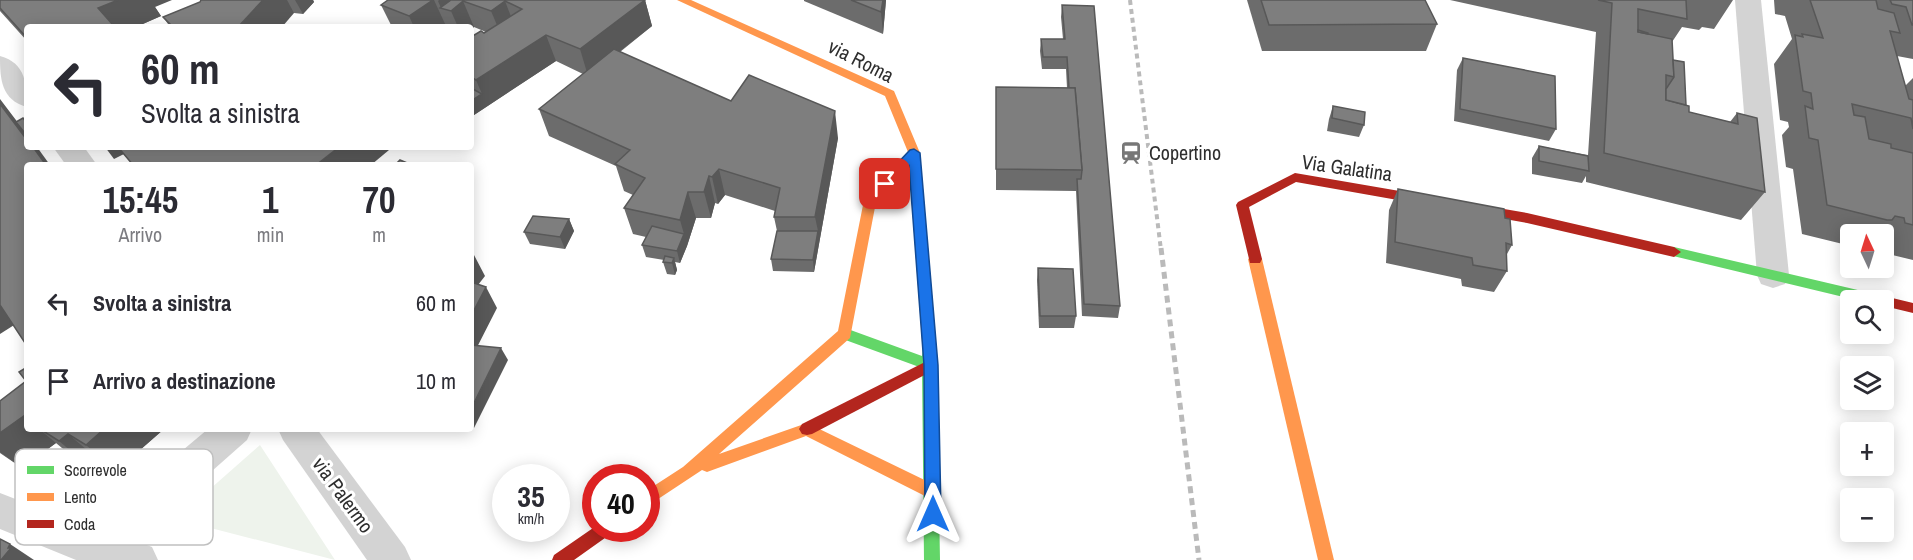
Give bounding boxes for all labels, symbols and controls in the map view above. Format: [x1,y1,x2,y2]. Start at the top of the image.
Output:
street label: via Roma [824,33,899,89]
text: 60 m [141,41,220,97]
icon: left [42,48,120,126]
text: Svolta a sinistra [141,95,300,131]
place label: Copertino [1149,139,1221,166]
station icon: Copertino [1118,140,1144,166]
street label: Via Galatina [1300,148,1394,187]
pin [859,158,910,209]
icon: arrive [868,167,901,200]
text: 15:45 [103,176,178,224]
text: 1 [262,176,279,224]
text: 70 [363,176,395,224]
text: Arrivo [118,221,162,248]
text: min [257,221,284,248]
text: m [372,221,386,248]
north arrow [1840,224,1894,278]
map controls [1840,224,1894,542]
icon: left [42,287,75,320]
text: Svolta a sinistra [93,288,231,318]
text: 60 m [416,288,456,318]
button: search [1840,290,1894,344]
button: layers [1840,356,1894,410]
icon: arrive [42,365,75,398]
text: Arrivo a destinazione [93,366,275,396]
text: 10 m [416,366,456,396]
button: + [1840,422,1894,476]
legend [15,449,213,545]
street label: via Palermo [307,451,380,538]
text: Scorrevole [64,459,127,481]
speed limit sign: 40 [582,464,660,542]
text: 35 [517,476,545,516]
position arrow [901,482,965,546]
text: Lento [64,486,97,508]
button: − [1840,488,1894,542]
text: km/h [518,508,544,529]
text: Coda [64,513,96,535]

